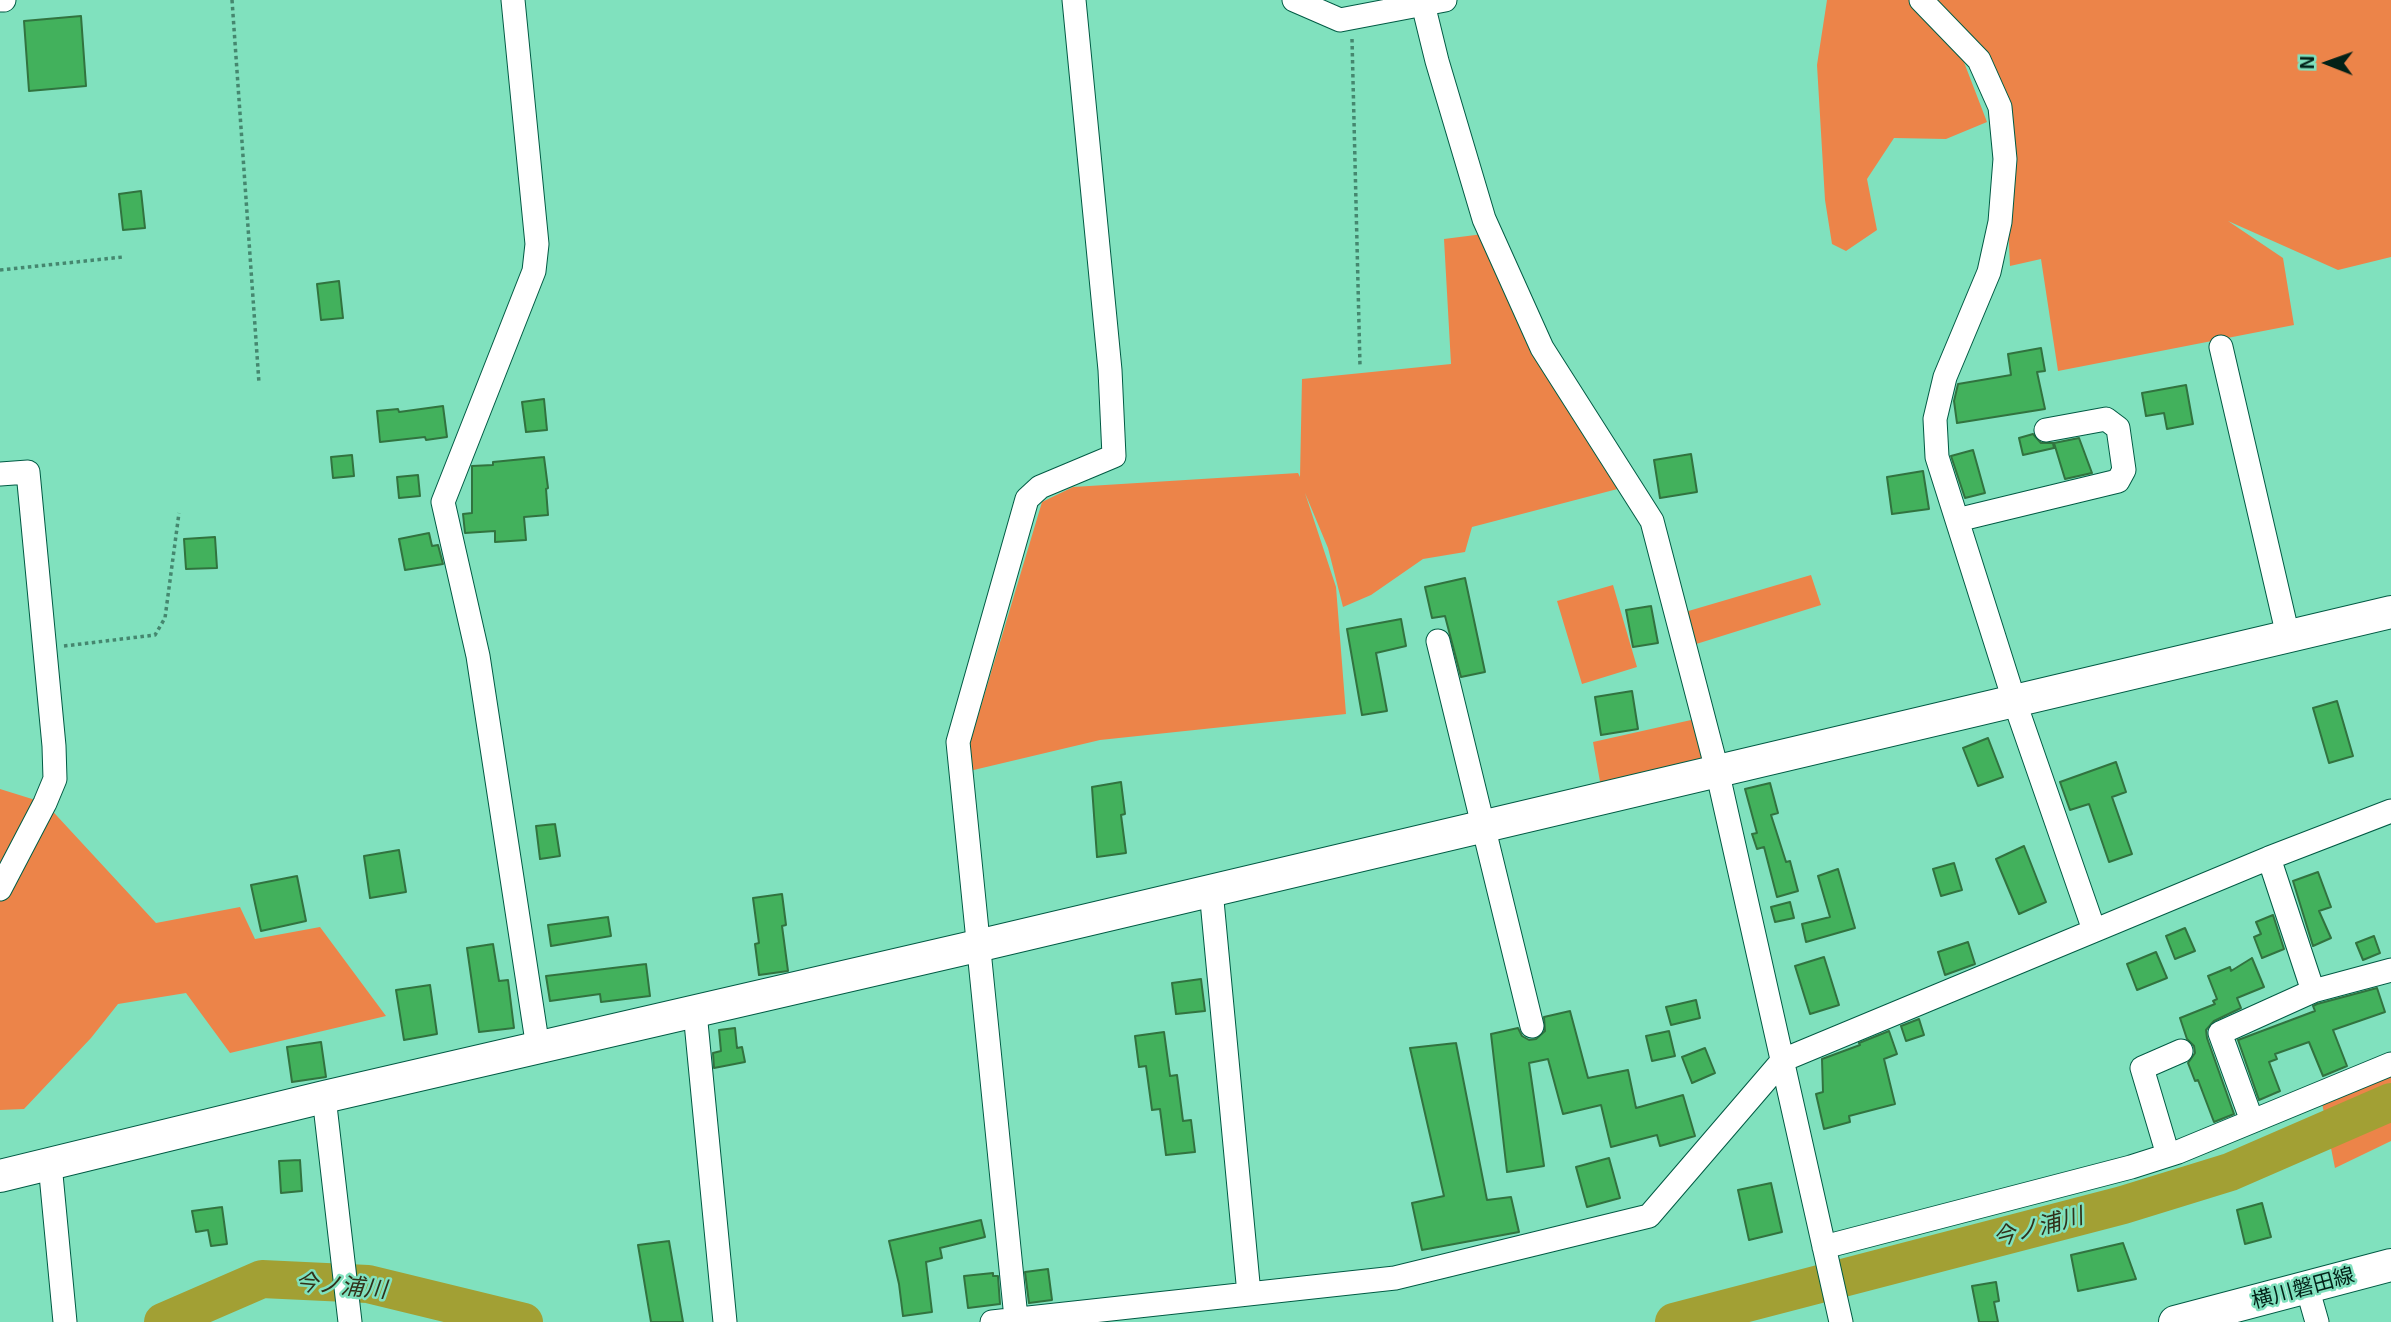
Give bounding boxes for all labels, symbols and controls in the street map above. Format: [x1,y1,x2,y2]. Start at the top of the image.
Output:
north arrow [2293,28,2363,98]
text: N [2295,56,2318,70]
water label: 今ノ浦川 [1990,1202,2086,1252]
street label: 横川磐田線 [2249,1262,2357,1314]
water label: 今ノ浦川 [294,1268,388,1304]

